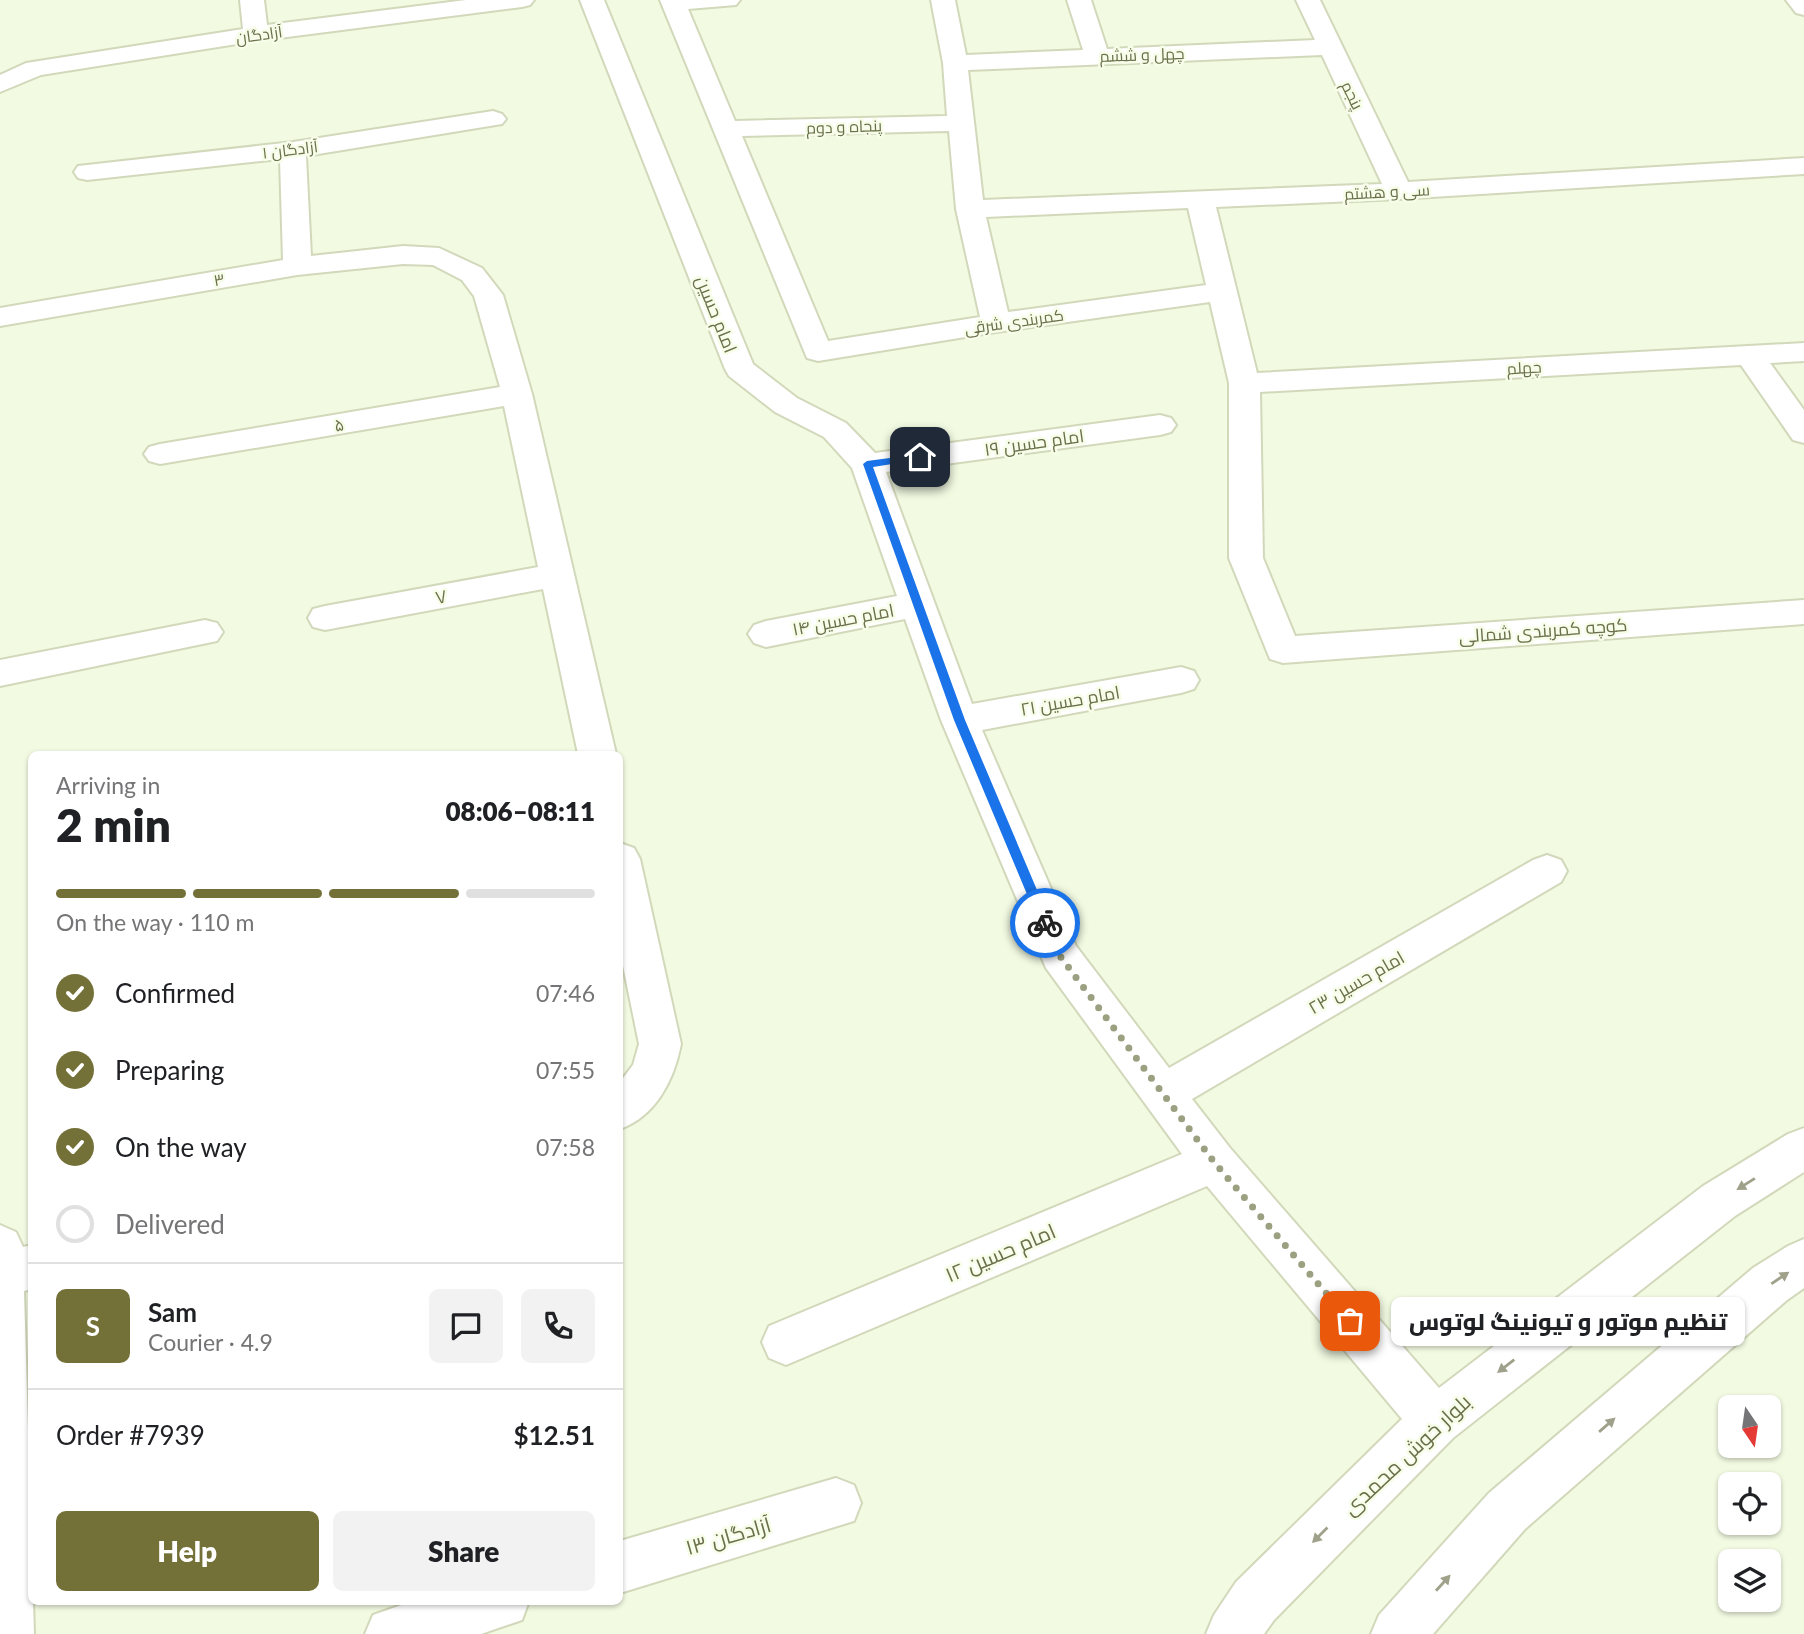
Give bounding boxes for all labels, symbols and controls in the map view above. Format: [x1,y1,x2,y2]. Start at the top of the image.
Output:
street label: آزادگان [235,21,284,49]
street label: چهل و ششم [1099,43,1185,68]
street label: پنجم [1335,78,1368,114]
street label: پنجاه و دوم [806,115,883,140]
street label: آزادگان ۱ [261,136,320,164]
street label: سی و هشتم [1344,179,1431,206]
street label: ۳ [212,269,226,289]
street label: امام حسین [690,272,742,356]
street label: کمربندی شرقی [963,305,1065,339]
street label: چهلم [1506,357,1542,380]
street label: ۵ [332,412,346,436]
street label: امام حسین ۱۹ [983,424,1086,462]
pin [890,427,950,487]
icon: home [901,438,939,476]
street label: ۷ [433,584,449,608]
street label: امام حسین ۱۴ [790,598,896,642]
street label: کوچه کمربندی شمالی [1458,613,1628,649]
street label: امام حسین ۲۱ [1019,680,1122,722]
text: Arriving in [56,771,160,799]
text: 08:06–08:11 [445,795,595,827]
text: 2 min [56,797,171,852]
courier [1010,888,1080,958]
icon: bike [1026,904,1064,942]
text: On the way · 110 m [56,908,255,936]
street label: امام حسین ۲۳ [1304,946,1409,1020]
icon: check [56,974,94,1012]
text: Confirmed [115,977,235,1009]
text: 07:46 [536,979,595,1007]
icon: check [56,1051,94,1089]
text: Preparing [115,1054,224,1086]
text: 07:55 [536,1056,595,1084]
icon: check [56,1128,94,1166]
text: On the way [115,1131,247,1163]
text: 07:58 [536,1133,595,1161]
one-way arrow [1737,1178,1756,1191]
text: Delivered [115,1208,225,1240]
street label: امام حسین ۱۲ [941,1218,1060,1289]
one-way arrow [1770,1272,1789,1285]
button: chat [429,1289,503,1363]
button: phone [521,1289,595,1363]
pin [1320,1291,1380,1351]
text: Sam [148,1296,197,1328]
callout: تنظیم موتور و تیونینگ لوتوس [1392,1296,1746,1346]
icon: bag [1331,1302,1369,1340]
text: تنظیم موتور و تیونینگ لوتوس [1409,1307,1727,1335]
text: S [86,1310,100,1342]
text: Courier · 4.9 [148,1328,273,1356]
one-way arrow [1498,1358,1516,1373]
street label: بلوار خوش محمدی [1337,1388,1476,1521]
north arrow [1718,1395,1782,1458]
map controls [1718,1395,1781,1612]
one-way arrow [1598,1418,1615,1433]
text: Order #7939 [56,1419,205,1451]
text: $12.51 [513,1419,595,1451]
button: locate [1718,1472,1781,1535]
button: Help [56,1511,319,1591]
button: Share [333,1511,595,1591]
street label: آزادگان ۱۳ [683,1511,774,1561]
one-way arrow [1312,1527,1329,1544]
button: layers [1718,1549,1781,1612]
one-way arrow [1435,1574,1451,1592]

